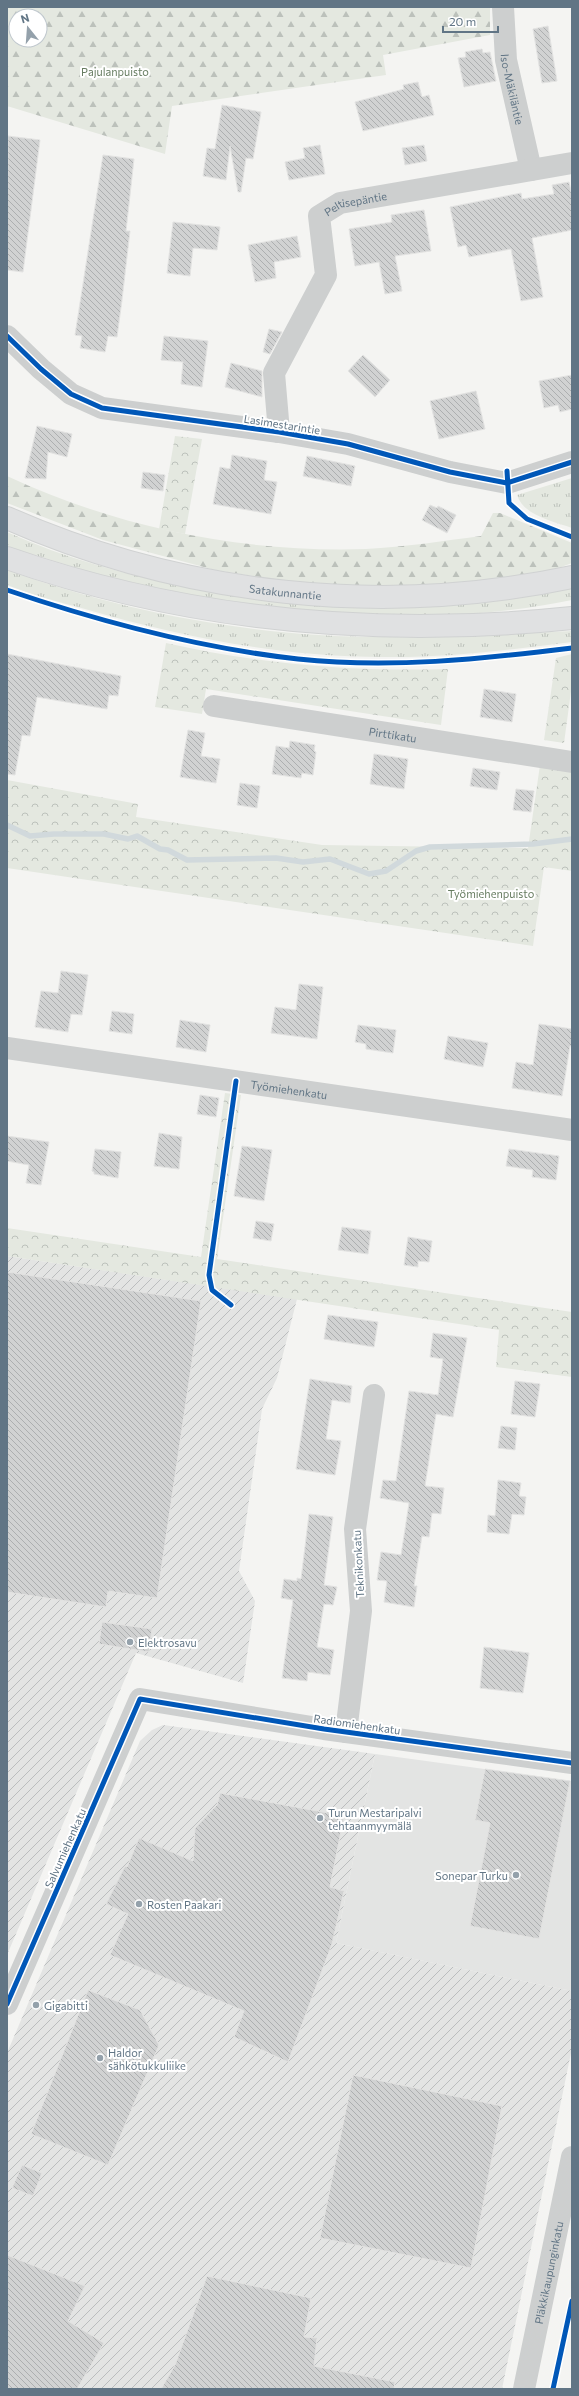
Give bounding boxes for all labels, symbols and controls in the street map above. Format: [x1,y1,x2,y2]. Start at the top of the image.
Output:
north arrow [8,8,48,48]
scale bar [443,8,498,34]
text: N [19,11,31,25]
text: 20 m [449,14,476,28]
street label: Iso-Mäkiläntie [499,53,527,126]
park label: Pajulanpuisto [81,65,149,78]
street label: Peltisepäntie [321,189,388,218]
street label: Lasimestarintie [243,412,321,436]
street label: Satakunnantie [248,581,322,601]
street label: Pirttikatu [368,724,418,744]
park label: Työmiehenpuisto [448,887,535,900]
street label: Työmiehenkatu [250,1077,328,1101]
street label: Teknikonkatu [350,1530,366,1598]
place label: Elektrosavu [138,1636,197,1649]
marker: Elektrosavu [125,1637,135,1647]
street label: Radiomiehenkatu [313,1711,401,1737]
street label: Salvumiehenkatu [42,1806,88,1890]
place label: Turun Mestaripalvi tehtaanmyymälä [328,1806,422,1832]
marker: Turun Mestaripalvi tehtaanmyymälä [315,1813,325,1823]
place label: Sonepar Turku [435,1869,508,1882]
marker: Sonepar Turku [511,1870,521,1880]
place label: Rosten Paakari [147,1898,222,1911]
marker: Rosten Paakari [134,1899,144,1909]
place label: Gigabitti [44,1999,88,2012]
marker: Gigabitti [31,2000,41,2010]
place label: Haldor sähkötukkuliike [108,2046,186,2072]
marker: Haldor sähkötukkuliike [95,2053,105,2063]
street label: Pläkkikaupunginkatu [531,2220,565,2325]

